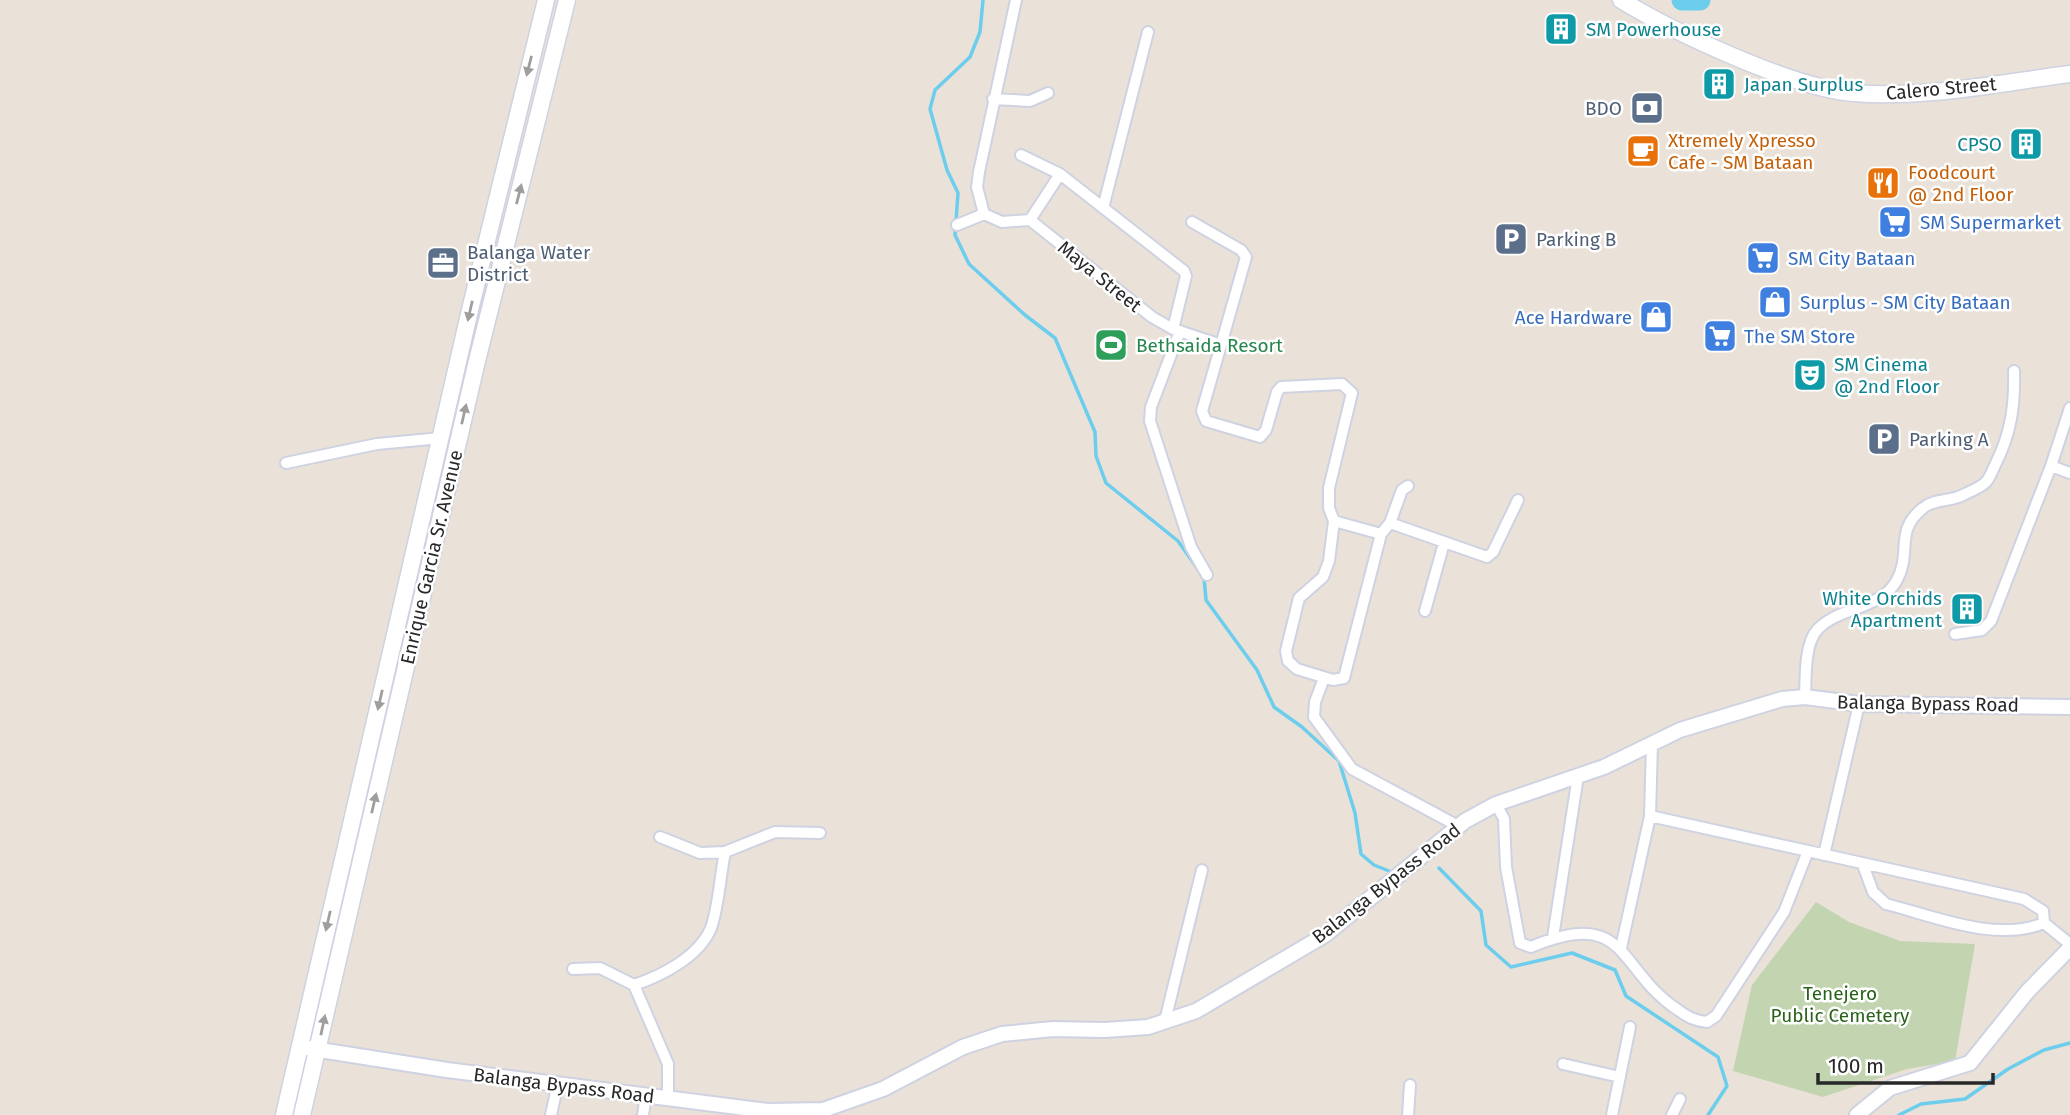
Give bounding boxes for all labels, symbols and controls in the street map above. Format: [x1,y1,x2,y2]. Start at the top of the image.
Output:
building icon: SM Powerhouse [1542,10,1580,48]
place label: SM Powerhouse [1586,18,1721,41]
one-way arrow [523,55,534,77]
building icon: Japan Surplus [1700,65,1738,103]
street label: Calero Street [1885,72,1997,105]
place label: Japan Surplus [1744,73,1863,96]
bank icon: BDO [1628,89,1666,127]
place label: BDO [1585,97,1622,120]
building icon: CPSO [2007,125,2045,163]
place label: Xtremely Xpresso Cafe - SM Bataan [1668,129,1816,174]
cafe icon: Xtremely Xpresso Cafe - SM Bataan [1624,132,1662,170]
place label: CPSO [1957,133,2002,156]
place label: Foodcourt @ 2nd Floor [1908,161,2014,206]
restaurant icon: Foodcourt @ 2nd Floor [1864,164,1902,202]
one-way arrow [514,182,525,204]
supermarket icon: SM Supermarket [1876,203,1914,241]
place label: SM Supermarket [1920,211,2061,234]
parking icon: Parking B [1492,220,1530,258]
place label: Parking B [1536,228,1616,251]
street label: Maya Street [1053,236,1146,317]
supermarket icon: SM City Bataan [1744,239,1782,277]
place label: Balanga Water District [467,241,591,286]
office icon: Balanga Water District [424,244,462,282]
place label: SM City Bataan [1788,247,1915,270]
shop icon: Surplus - SM City Bataan [1756,283,1794,321]
place label: Surplus - SM City Bataan [1800,291,2011,314]
shop icon: Ace Hardware [1637,298,1675,336]
one-way arrow [464,300,475,322]
place label: Ace Hardware [1515,306,1632,329]
supermarket icon: The SM Store [1701,317,1739,355]
place label: The SM Store [1744,325,1855,348]
sports icon: Bethsaida Resort [1092,326,1130,364]
place label: Bethsaida Resort [1136,334,1283,357]
place label: SM Cinema @ 2nd Floor [1834,353,1940,398]
theatre icon: SM Cinema @ 2nd Floor [1791,356,1829,394]
one-way arrow [459,403,470,425]
parking icon: Parking A [1865,420,1903,458]
place label: Parking A [1909,428,1989,451]
street label: Enrique Garcia Sr. Avenue [396,448,467,667]
place label: White Orchids Apartment [1822,587,1942,632]
building icon: White Orchids Apartment [1948,590,1986,628]
one-way arrow [374,689,385,711]
street label: Balanga Bypass Road [1837,690,2019,717]
one-way arrow [369,792,380,814]
street label: Balanga Bypass Road [1307,818,1465,949]
one-way arrow [322,910,333,932]
park label: Tenejero Public Cemetery [1771,982,1910,1027]
one-way arrow [318,1014,329,1036]
scale bar [1818,1042,1993,1086]
text: 100 m [1828,1053,1884,1079]
street label: Balanga Bypass Road [472,1063,656,1108]

